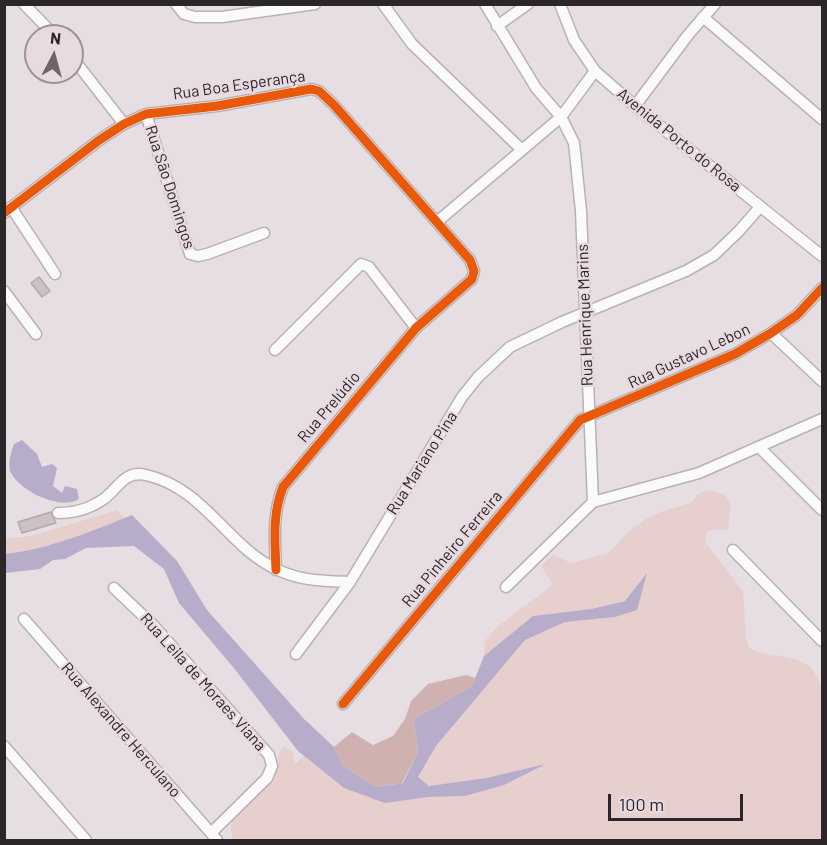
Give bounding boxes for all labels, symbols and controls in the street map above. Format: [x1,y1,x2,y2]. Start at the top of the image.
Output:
north arrow [24,24,84,84]
text: N [49,28,62,48]
street label: Rua Boa Esperança [172,66,306,104]
street label: Avenida Porto do Rosa [613,84,745,196]
street label: Rua São Domingos [141,123,199,251]
street label: Rua Henrique Marins [573,244,597,386]
street label: Rua Gustavo Lebon [625,319,753,393]
street label: Rua Prelúdio [294,367,364,447]
street label: Rua Mariano Pina [383,408,461,518]
street label: Rua Pinheiro Ferreira [398,487,506,611]
street label: Rua Leila de Moraes Viana [136,609,270,755]
street label: Rua Alexandre Herculano [57,659,185,801]
scale bar [611,782,746,820]
text: 100 m [619,793,664,815]

